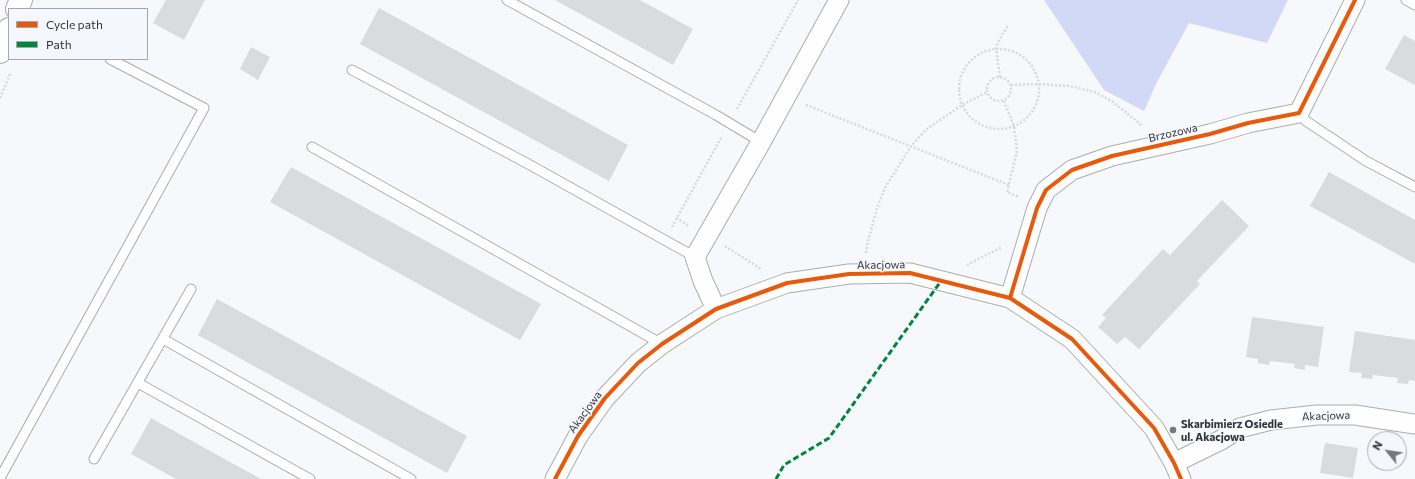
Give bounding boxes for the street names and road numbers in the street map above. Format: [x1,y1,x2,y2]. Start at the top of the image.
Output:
street label: Brzozowa [1147,121,1199,145]
street label: Akacjowa [857,258,905,272]
street label: Akacjowa [565,389,605,435]
street label: Akacjowa [1302,409,1350,423]

